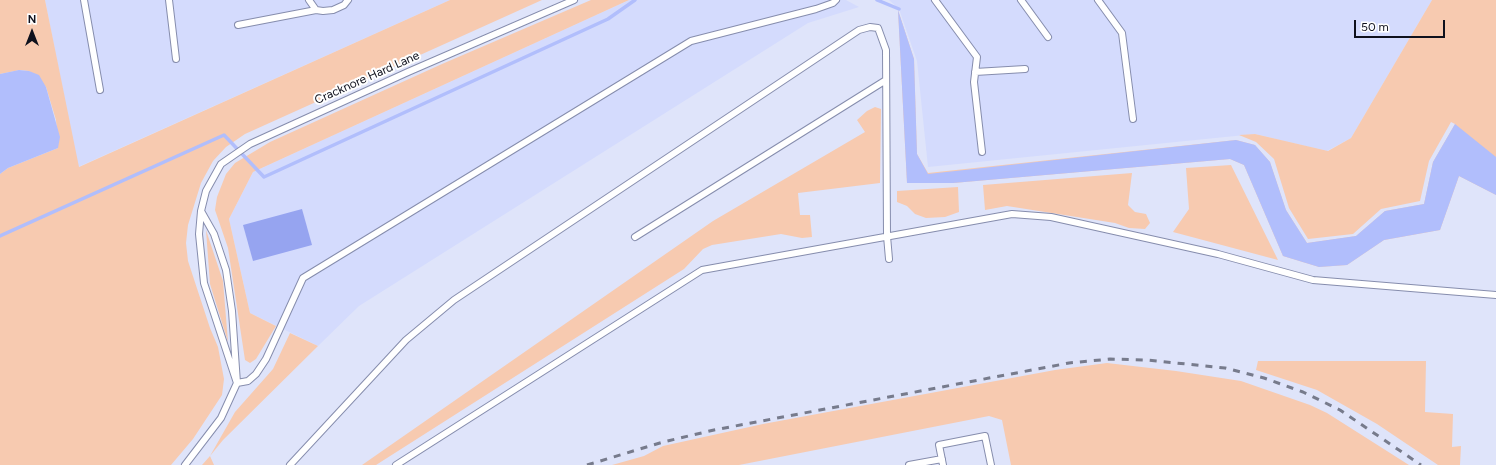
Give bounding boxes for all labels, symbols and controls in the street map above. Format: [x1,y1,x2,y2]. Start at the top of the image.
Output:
north arrow [12,12,52,52]
scale bar [1356,12,1447,38]
text: N [28,13,36,26]
text: 50 m [1361,20,1389,34]
street label: Cracknore Hard Lane [312,48,422,108]

